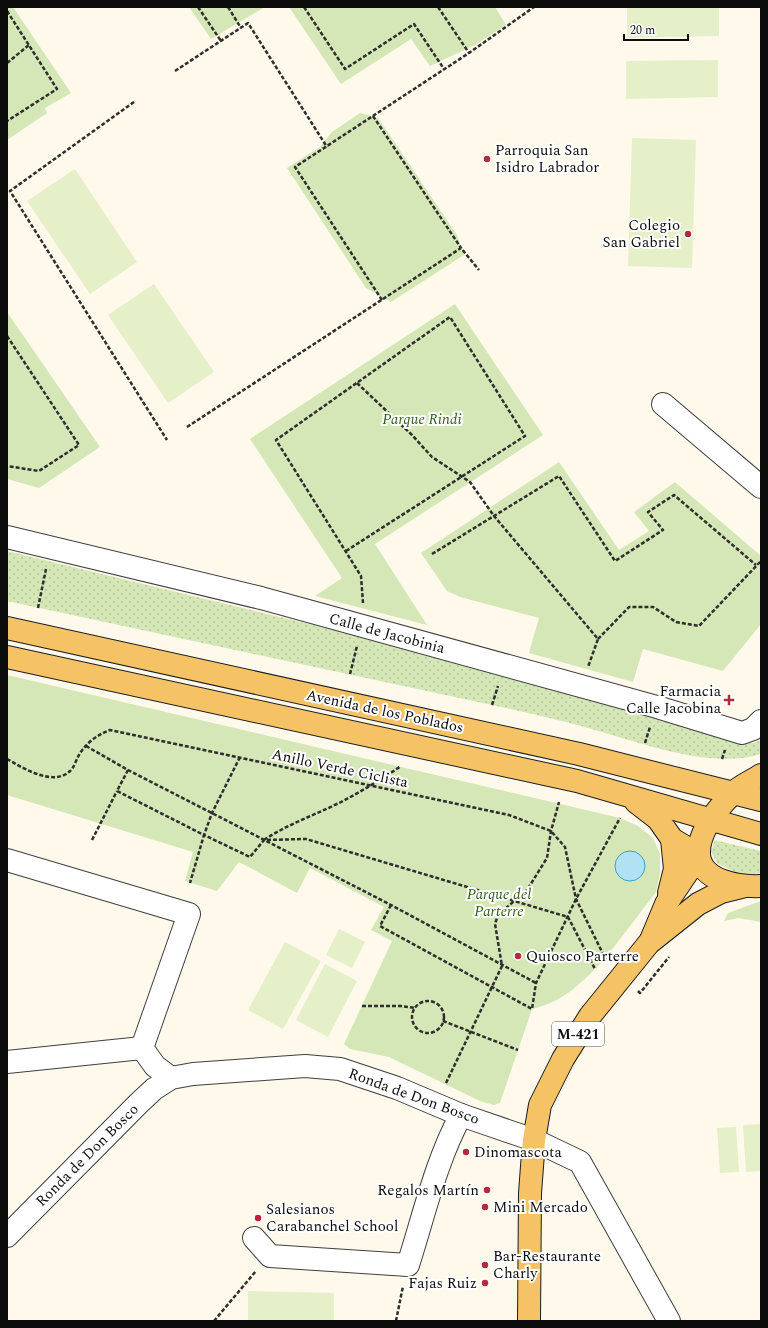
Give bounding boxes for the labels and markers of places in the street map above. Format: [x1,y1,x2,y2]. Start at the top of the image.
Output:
place label: Parroquia San Isidro Labrador [495,139,599,179]
marker: Parroquia San Isidro Labrador [482,154,492,164]
place label: Colegio San Gabriel [602,214,680,254]
marker: Colegio San Gabriel [683,229,693,239]
place label: Farmacia Calle Jacobina [626,680,722,720]
marker: Farmacia Calle Jacobina [724,695,734,705]
place label: Quiosco Parterre [526,945,639,968]
marker: Quiosco Parterre [513,951,523,961]
place label: Dinomascota [474,1141,562,1164]
marker: Dinomascota [461,1147,471,1157]
place label: Regalos Martín [377,1179,479,1202]
marker: Regalos Martín [482,1185,492,1195]
place label: Mini Mercado [493,1196,588,1219]
place label: Salesianos Carabanchel School [266,1198,398,1238]
marker: Mini Mercado [480,1202,490,1212]
marker: Salesianos Carabanchel School [253,1213,263,1223]
place label: Bar-Restaurante Charly [493,1245,601,1285]
marker: Bar-Restaurante Charly [480,1260,490,1270]
place label: Fajas Ruiz [408,1272,477,1295]
marker: Fajas Ruiz [480,1278,490,1288]

